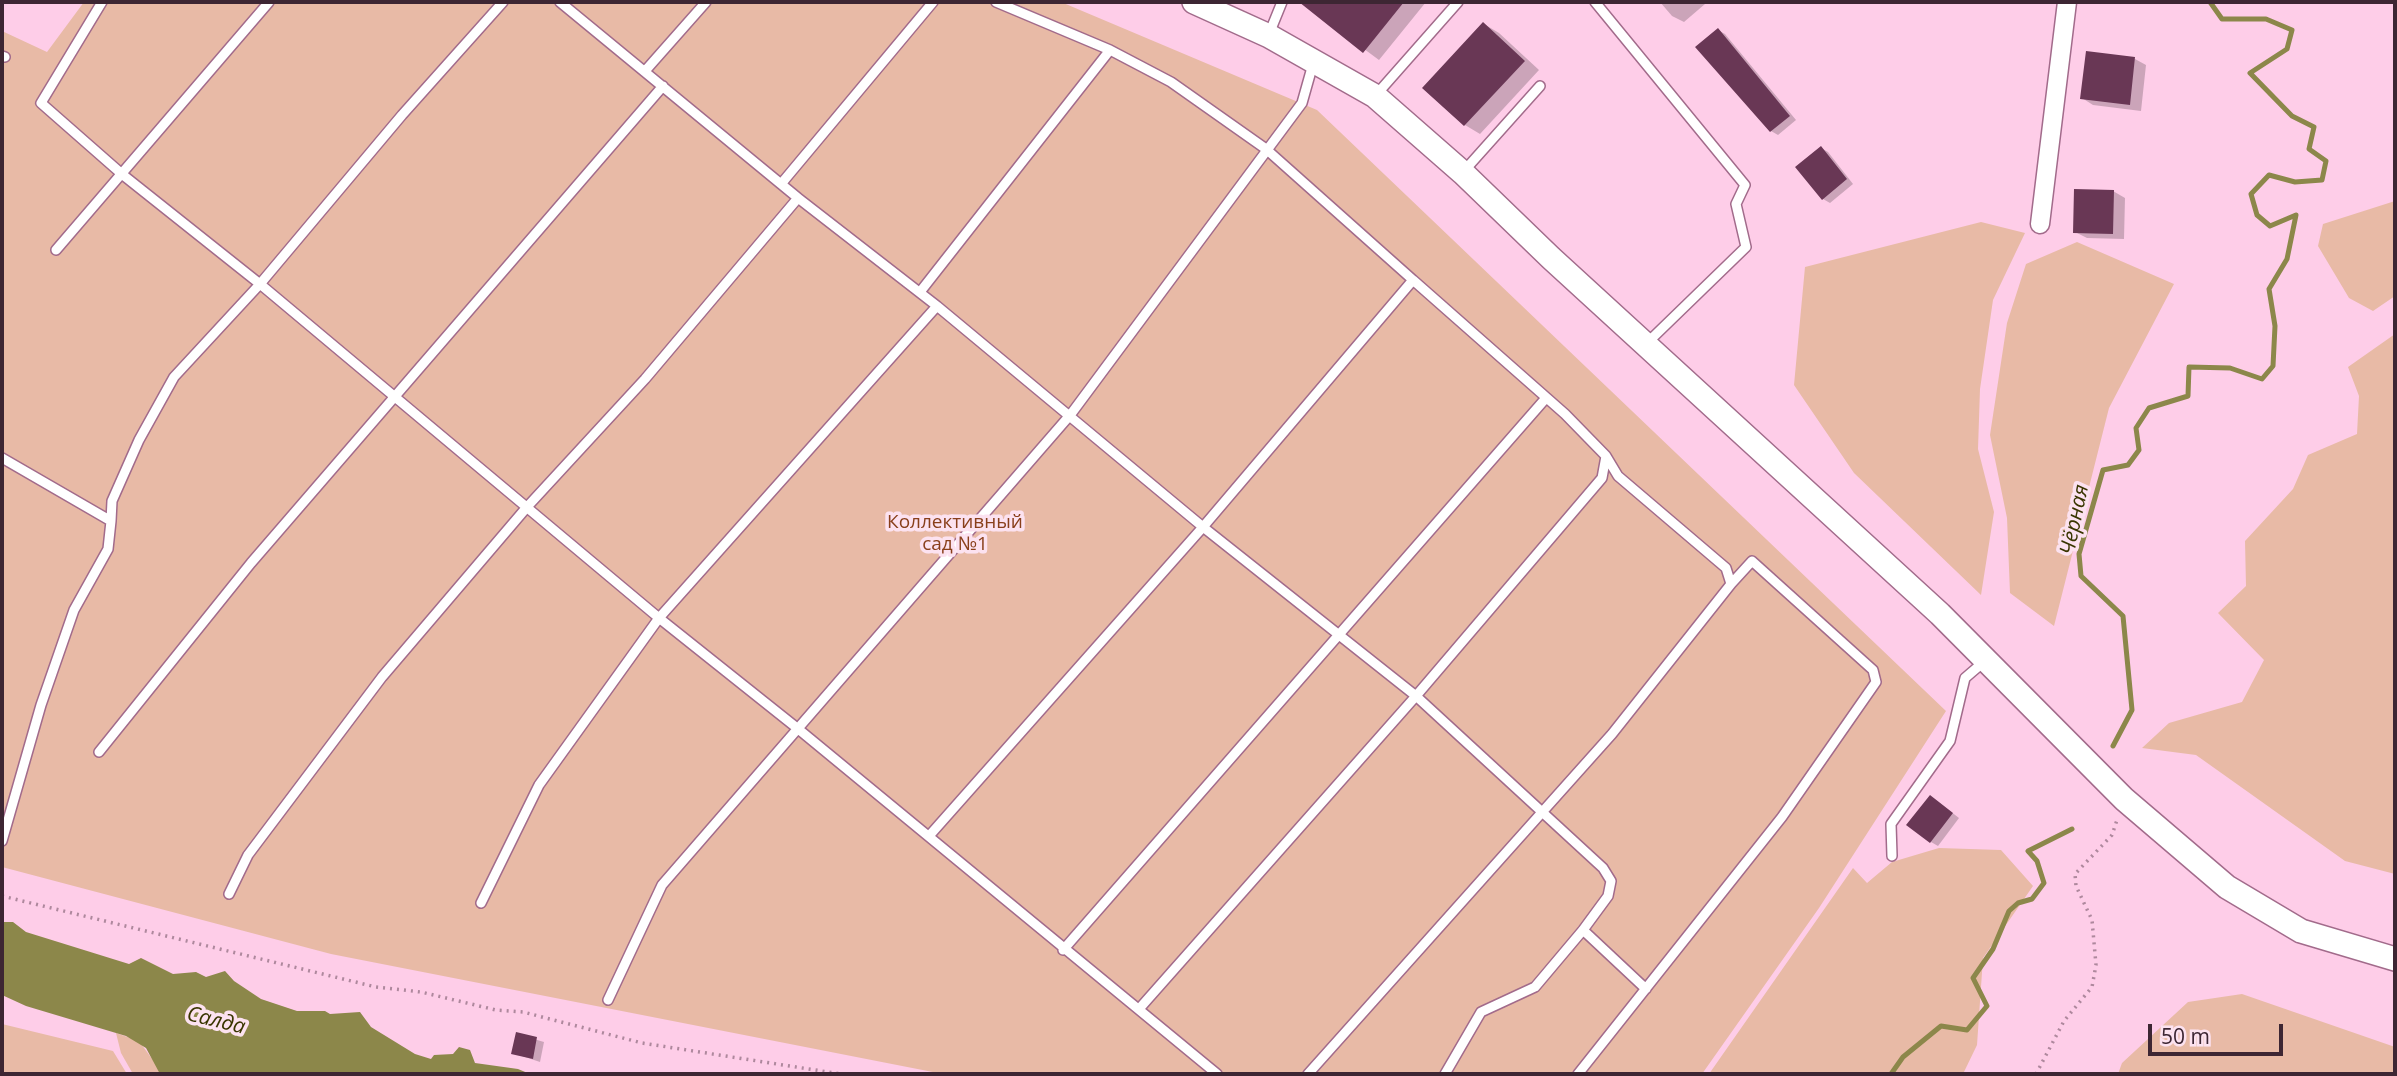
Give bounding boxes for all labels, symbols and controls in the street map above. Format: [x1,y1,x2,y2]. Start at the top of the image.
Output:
water label: Чёрная [2055,482,2095,558]
park label: Коллективный сад №1 [887,512,1023,556]
water label: Салда [184,1002,248,1040]
scale bar [2152,1010,2287,1054]
text: 50 m [2161,1022,2210,1050]

